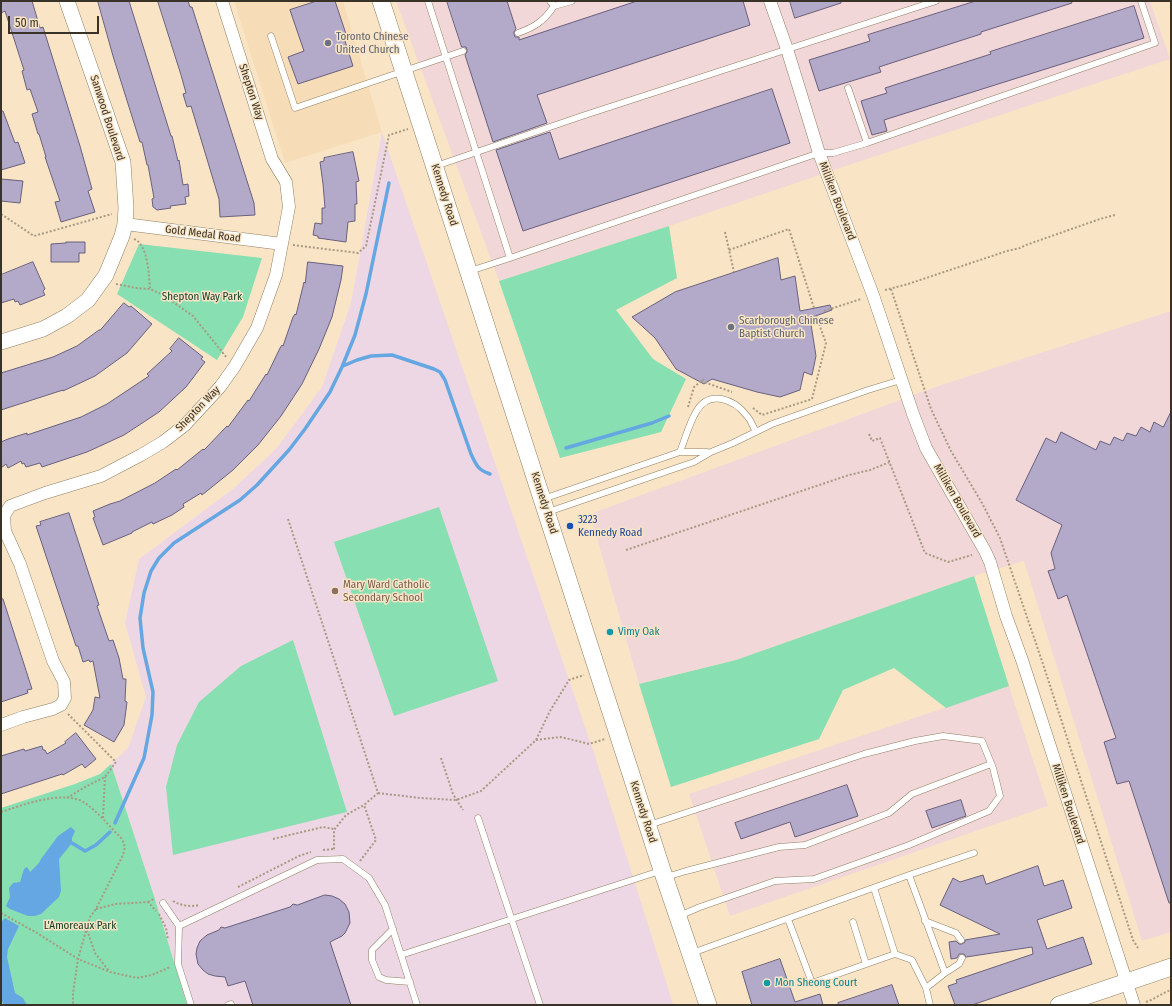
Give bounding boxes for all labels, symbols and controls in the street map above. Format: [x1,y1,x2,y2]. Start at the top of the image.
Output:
scale bar [10,8,101,34]
text: 50 m [15,16,39,30]
place label: Toronto Chinese United Church [336,30,409,56]
marker: Toronto Chinese United Church [323,38,333,48]
street label: Shepton Way [236,62,266,122]
street label: Sanwood Boulevard [87,74,127,162]
street label: Milliken Boulevard [816,160,858,242]
street label: Kennedy Road [428,162,460,228]
street label: Gold Medal Road [164,223,242,245]
park label: Shepton Way Park [162,290,242,304]
place label: Scarborough Chinese Baptist Church [739,314,834,340]
marker: Scarborough Chinese Baptist Church [726,322,736,332]
street label: Shepton Way [173,383,223,435]
street label: Milliken Boulevard [930,462,984,540]
street label: Kennedy Road [528,470,560,536]
place label: 3223 Kennedy Road [578,513,642,539]
marker: 3223 Kennedy Road [565,521,575,531]
place label: Mary Ward Catholic Secondary School [343,578,429,604]
marker: Mary Ward Catholic Secondary School [330,586,340,596]
place label: Vimy Oak [618,625,660,639]
marker: Vimy Oak [605,627,615,637]
street label: Milliken Boulevard [1049,762,1087,846]
street label: Kennedy Road [627,779,659,845]
park label: L'Amoreaux Park [44,919,116,933]
place label: Mon Sheong Court [775,976,857,990]
marker: Mon Sheong Court [762,978,772,988]

